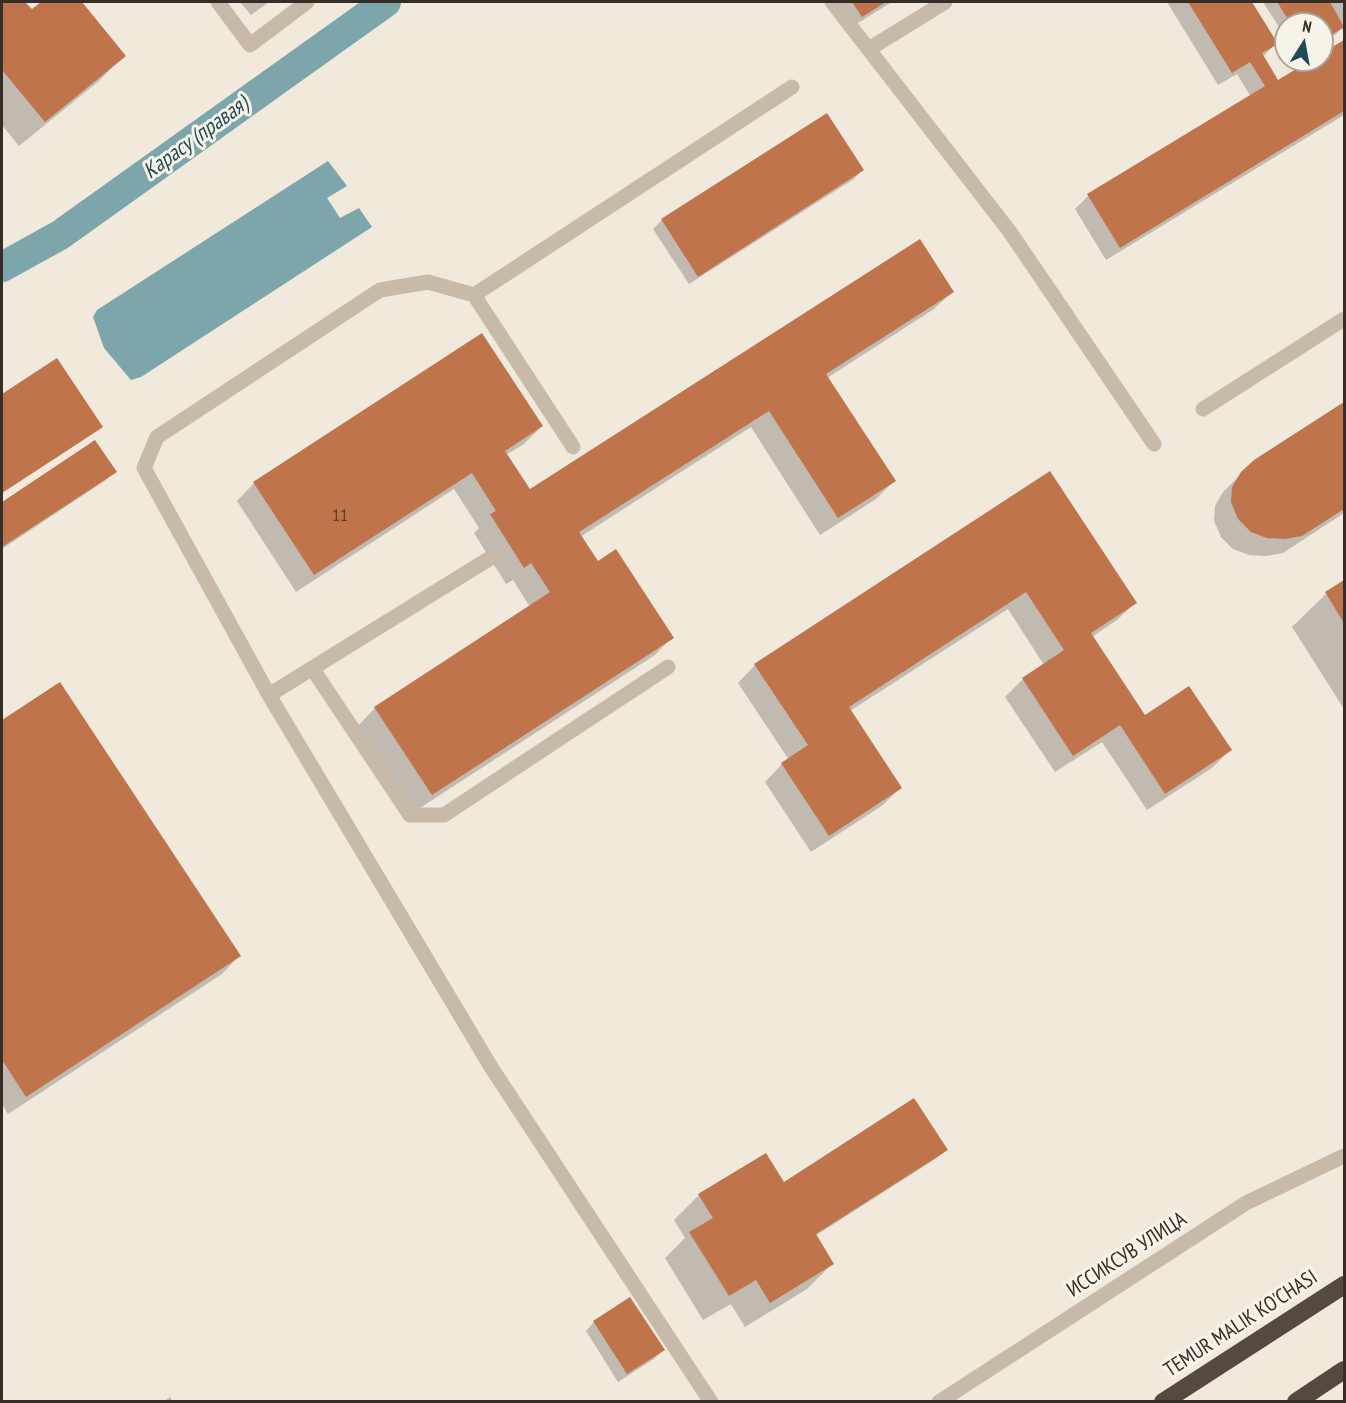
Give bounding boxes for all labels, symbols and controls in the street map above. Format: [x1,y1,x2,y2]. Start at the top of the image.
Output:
north arrow [1274,12,1334,72]
text: N [1301,16,1313,37]
water label: Карасу (правая) [139,91,253,185]
house number: 11 [332,505,348,527]
street label: ИССИКСУВ УЛИЦА [1063,1207,1191,1303]
street label: TEMUR MALIK KO'CHASI [1160,1265,1322,1383]

